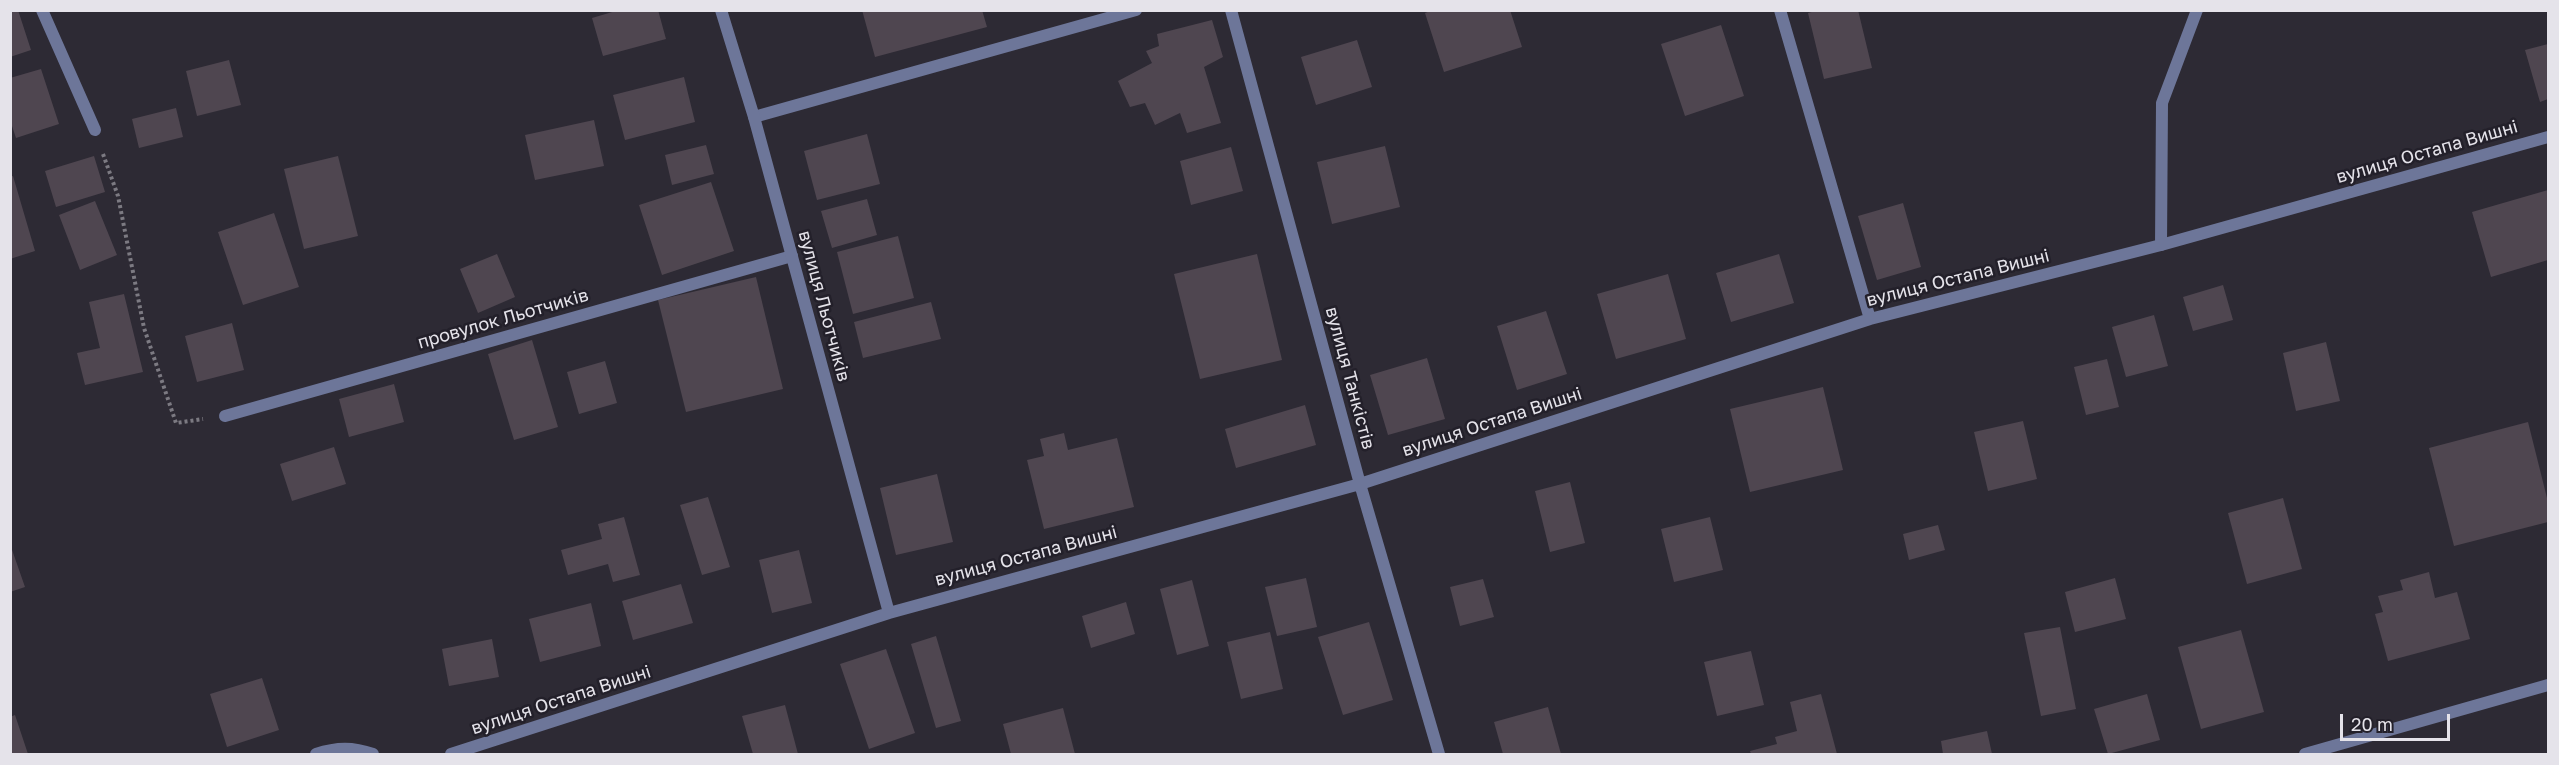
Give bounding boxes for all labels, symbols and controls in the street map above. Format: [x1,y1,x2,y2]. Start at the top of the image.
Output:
street label: вулиця Остапа Вишні [2334,116,2520,188]
street label: вулиця Льотчиків [793,228,855,384]
street label: вулиця Остапа Вишні [1864,245,2052,311]
street label: провулок Льотчиків [415,284,591,354]
street label: вулиця Танкістів [1321,304,1379,452]
street label: вулиця Остапа Вишні [1399,383,1585,461]
street label: вулиця Остапа Вишні [933,521,1119,591]
street label: вулиця Остапа Вишні [468,661,654,739]
scale bar [2343,702,2452,740]
text: 20 m [2351,713,2393,735]

